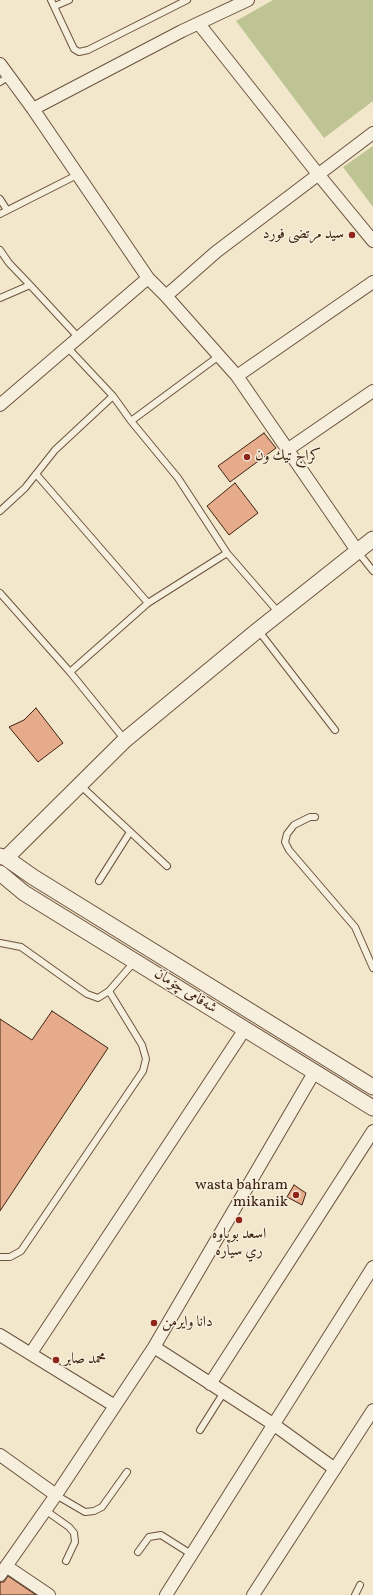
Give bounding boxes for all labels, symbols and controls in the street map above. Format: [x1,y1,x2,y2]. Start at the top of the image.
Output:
place label: سيد مرتضى فورد [263,226,344,244]
marker: سيد مرتضى فورد [347,230,357,240]
place label: كراج تيك ون [255,448,321,466]
marker: كراج تيك ون [242,452,252,462]
street label: شەقامی چۆمان [150,966,220,1018]
place label: wasta bahram mikanik [195,1177,288,1212]
marker: wasta bahram mikanik [291,1190,301,1200]
marker: اسعد بوپاوه ري سياره [234,1215,244,1225]
place label: اسعد بوپاوه ري سياره [212,1226,266,1261]
place label: دانا وایرمن [162,1314,213,1332]
marker: دانا وایرمن [149,1318,159,1328]
place label: محمد صابر [64,1351,106,1369]
marker: محمد صابر [51,1355,61,1365]

